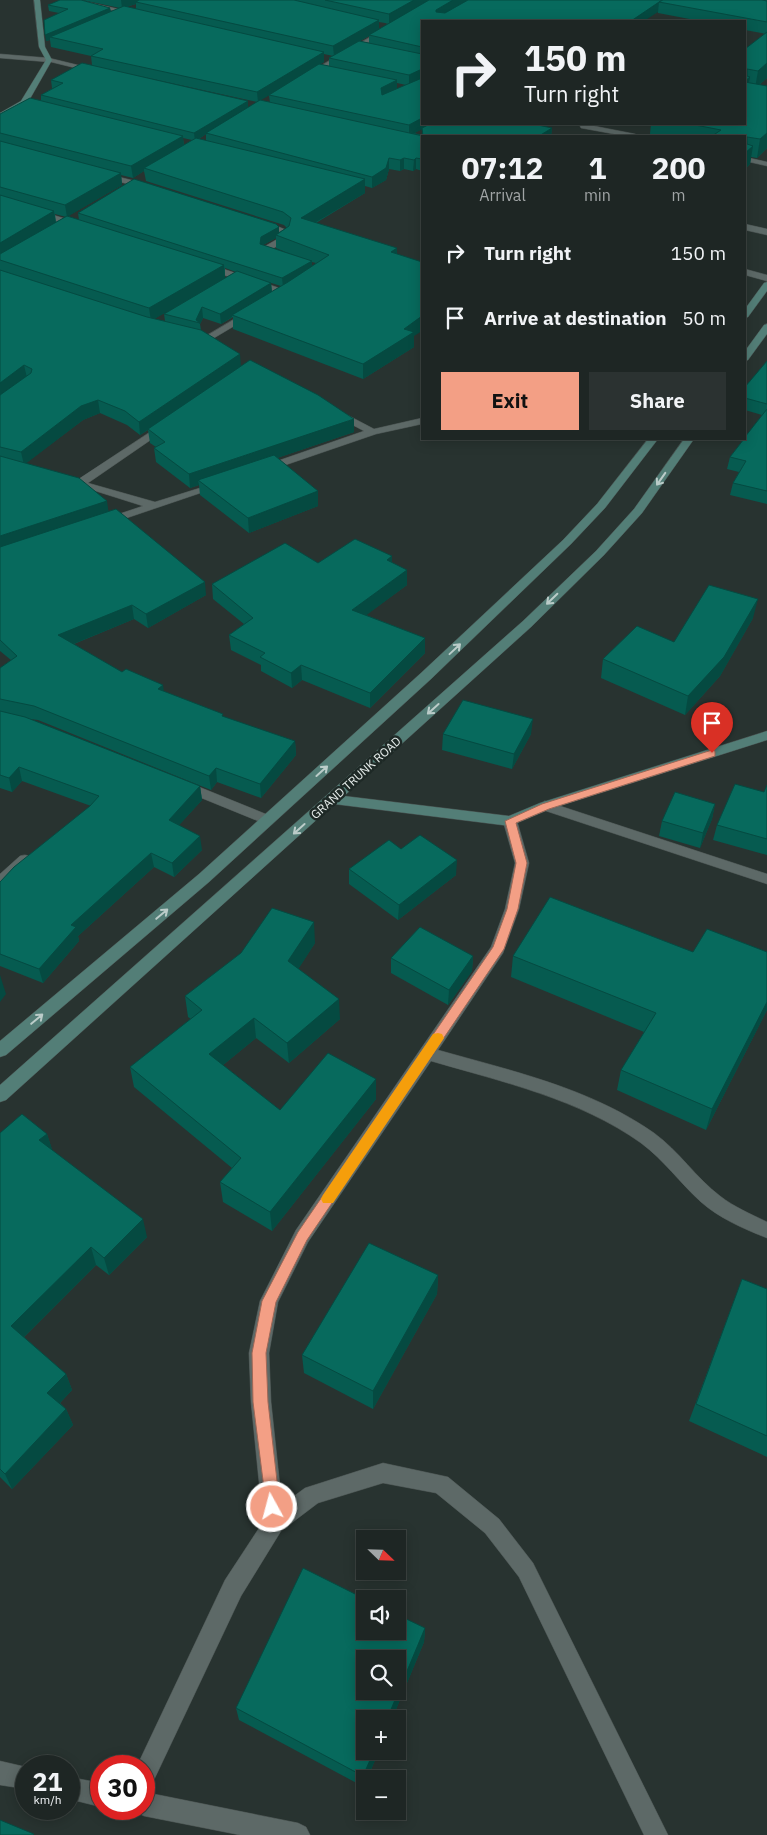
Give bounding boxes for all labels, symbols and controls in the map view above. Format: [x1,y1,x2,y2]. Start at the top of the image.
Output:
text: 150 m [524,35,627,81]
icon: right [441,40,506,105]
text: Turn right [524,79,619,108]
text: 07:12 [462,148,543,187]
text: 1 [588,148,606,187]
text: 200 [651,148,705,187]
text: Arrival [479,185,526,205]
text: min [584,185,611,205]
text: m [671,185,685,205]
icon: right [441,239,469,267]
text: Turn right [484,241,571,265]
text: 150 m [671,241,726,265]
icon: arrive [441,304,469,332]
text: Arrive at destination [484,306,667,330]
text: 50 m [682,306,726,330]
button: Exit [441,372,579,430]
button: Share [589,372,726,430]
one-way arrow [656,472,666,486]
one-way arrow [546,593,559,605]
one-way arrow [448,643,461,655]
pin [691,702,733,753]
one-way arrow [426,703,439,715]
icon: arrive [698,709,726,737]
street label: GRAND TRUNK ROAD [307,733,404,822]
one-way arrow [315,765,328,777]
one-way arrow [292,823,305,835]
one-way arrow [155,908,168,920]
one-way arrow [31,1013,44,1024]
position arrow [245,1480,297,1532]
north arrow [356,1530,406,1580]
map controls [356,1530,406,1820]
button: sound [356,1590,406,1640]
button: search [356,1650,406,1700]
button: + [356,1710,406,1760]
speed limit sign: 30 [90,1755,155,1820]
text: 21 [32,1765,63,1798]
button: − [356,1770,406,1820]
text: km/h [33,1792,62,1807]

